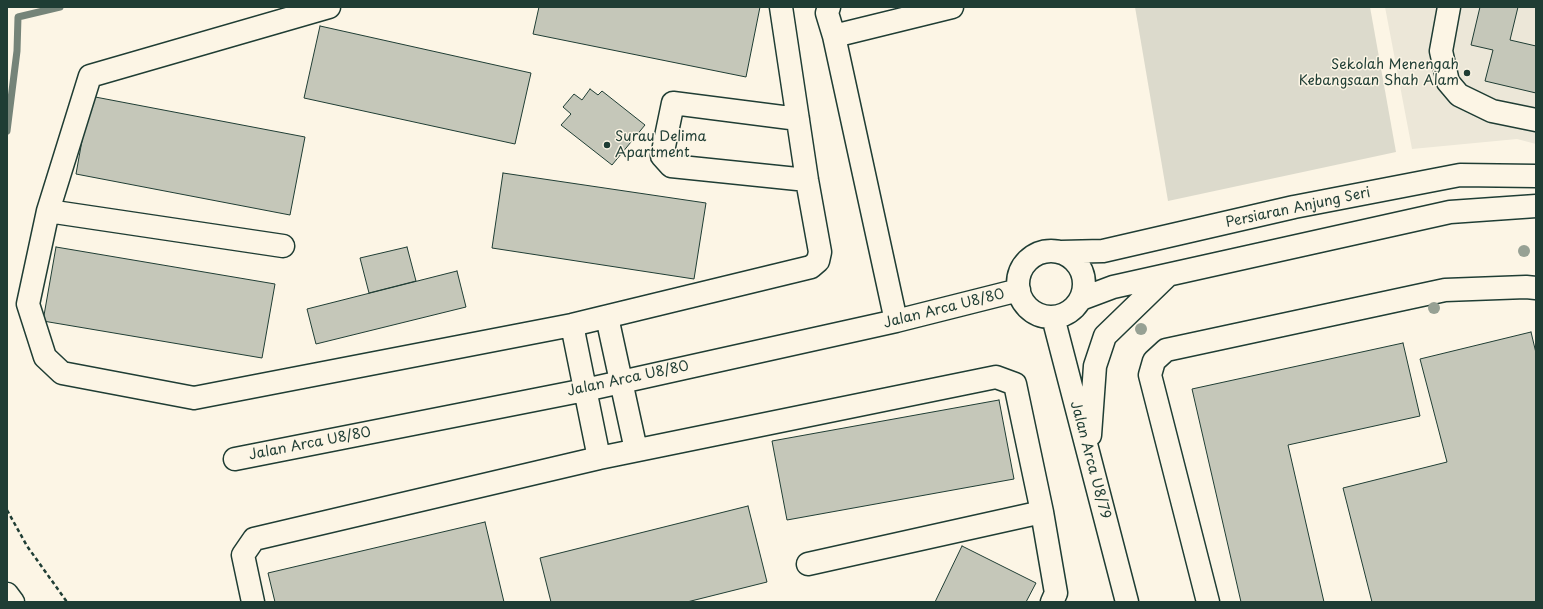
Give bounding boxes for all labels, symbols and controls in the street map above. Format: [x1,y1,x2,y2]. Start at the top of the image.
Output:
place label: Sekolah Menengah Kebangsaan Shah Alam [1299,57,1459,90]
marker: Sekolah Menengah Kebangsaan Shah Alam [1462,68,1472,78]
place label: Surau Delima Apartment [615,129,706,162]
marker: Surau Delima Apartment [602,140,612,150]
street label: Persiaran Anjung Seri [1224,184,1372,232]
street label: Jalan Arca U8/80 [882,286,1006,332]
street label: Jalan Arca U8/80 [566,358,690,400]
street label: Jalan Arca U8/79 [1066,399,1114,521]
street label: Jalan Arca U8/80 [248,424,372,464]

